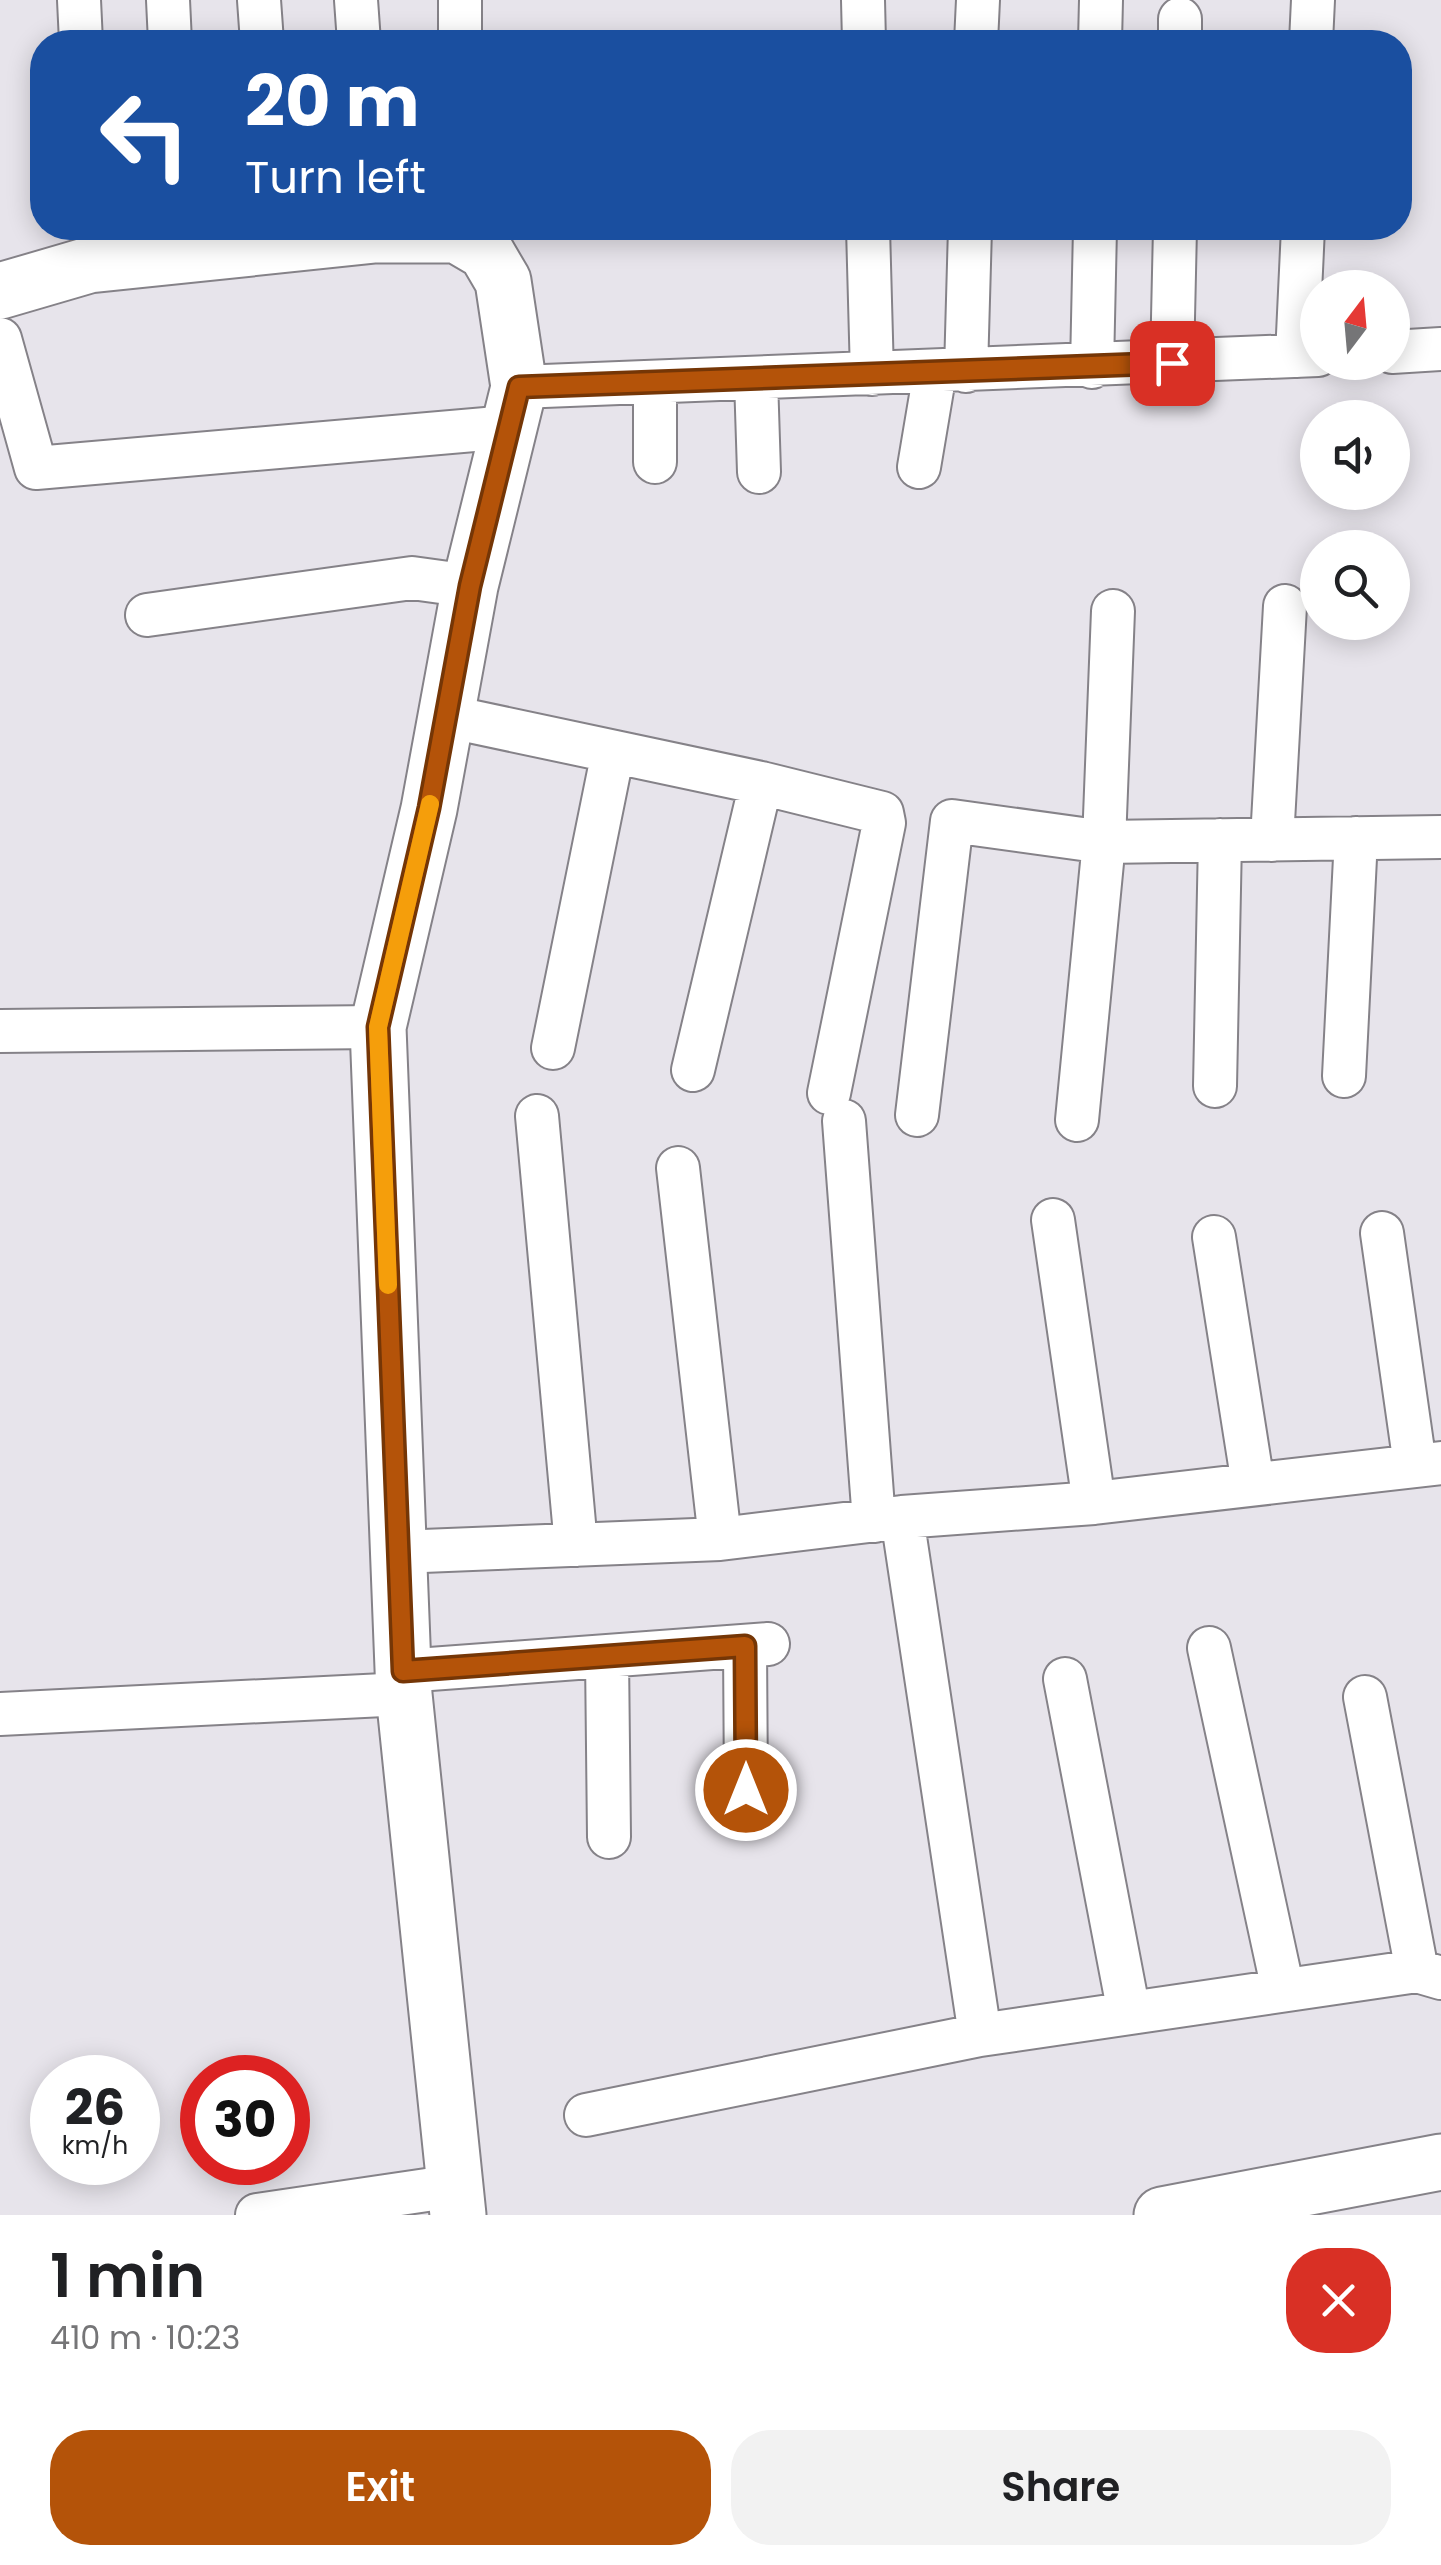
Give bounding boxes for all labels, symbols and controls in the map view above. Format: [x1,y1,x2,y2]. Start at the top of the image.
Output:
text: 20 m [245,52,420,151]
icon: left [80,70,210,200]
text: Turn left [245,146,426,209]
north arrow [1300,270,1410,380]
map controls [1300,270,1410,640]
pin [1130,321,1215,406]
icon: arrive [1145,336,1200,391]
button: sound [1300,400,1410,510]
button: search [1300,530,1410,640]
position arrow [694,1738,798,1842]
speed limit sign: 30 [180,2055,310,2185]
text: 26 [65,2072,125,2143]
text: km/h [62,2128,128,2163]
text: 1 min [50,2234,205,2318]
button: close [1286,2248,1391,2353]
text: 410 m · 10:23 [50,2315,240,2360]
button: Exit [50,2430,711,2545]
button: Share [731,2430,1391,2545]

